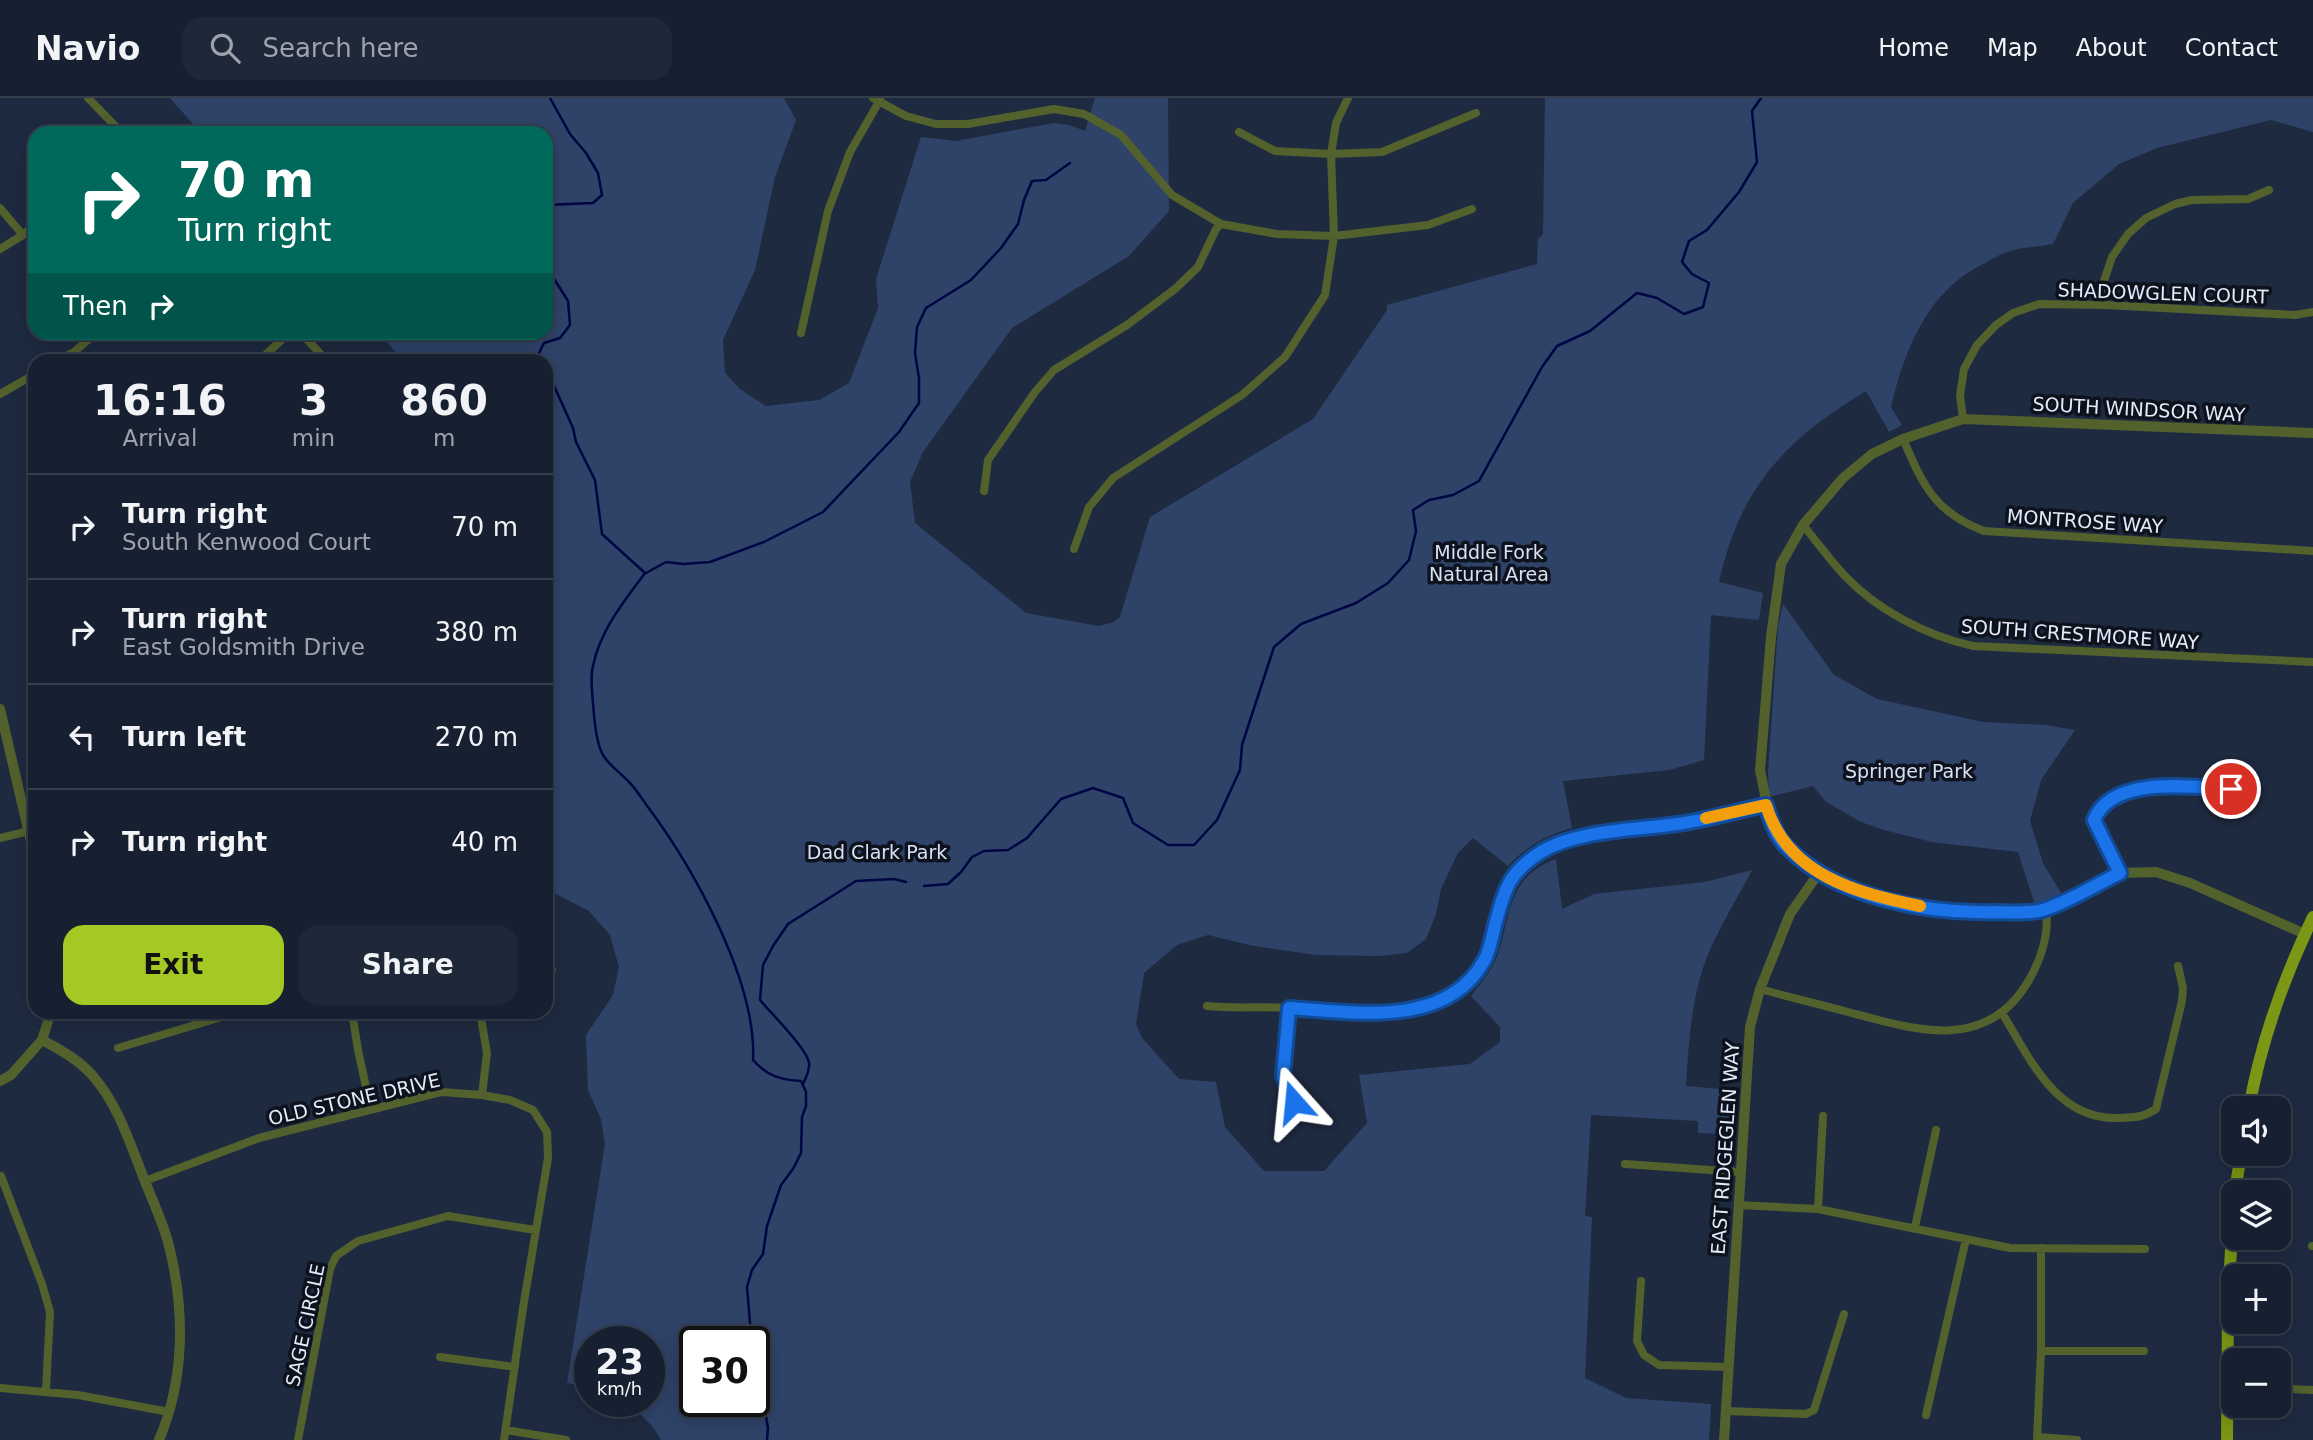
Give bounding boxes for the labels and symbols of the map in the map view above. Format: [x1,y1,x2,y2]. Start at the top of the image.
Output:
street label: SHADOWGLEN COURT [2057,278,2269,308]
street label: SOUTH WINDSOR WAY [2032,392,2246,426]
street label: MONTROSE WAY [2006,505,2164,537]
park label: Middle Fork Natural Area [1429,541,1549,585]
street label: SOUTH CRESTMORE WAY [1960,615,2200,653]
pin [2201,759,2261,819]
park label: Springer Park [1845,760,1973,782]
park label: Dad Clark Park [807,841,947,863]
street label: EAST RIDGEGLEN WAY [1707,1040,1743,1255]
position arrow [1257,1065,1331,1139]
street label: OLD STONE DRIVE [266,1069,442,1129]
street label: SAGE CIRCLE [281,1262,329,1388]
speed limit sign: 30 [679,1326,770,1417]

